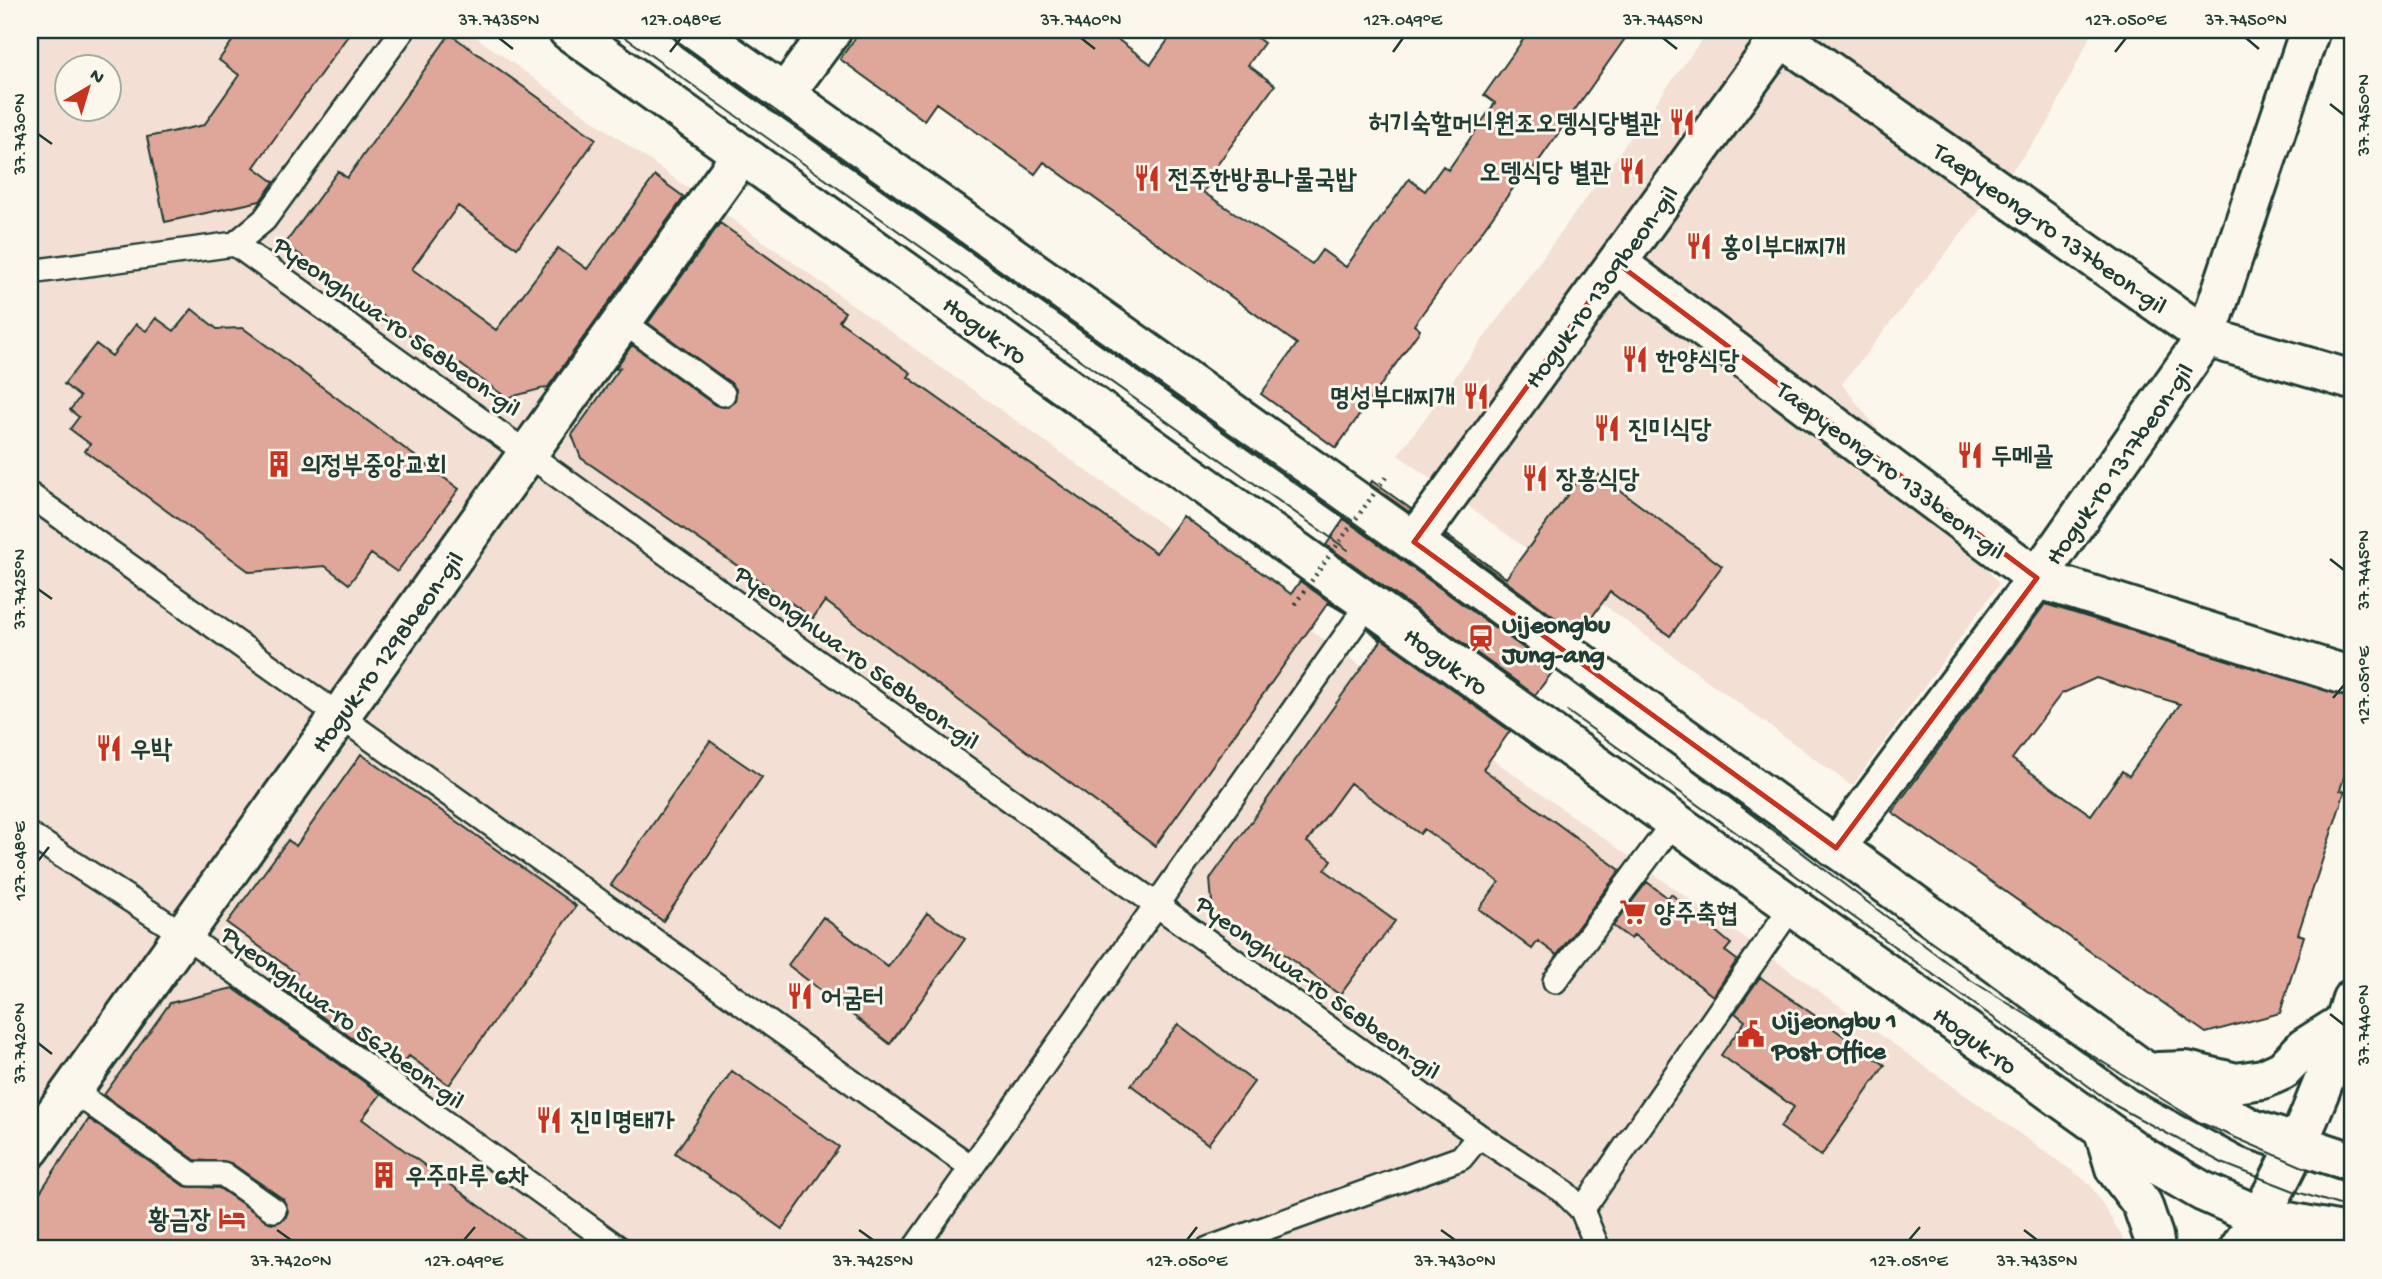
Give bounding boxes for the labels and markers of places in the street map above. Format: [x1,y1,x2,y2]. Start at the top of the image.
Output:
restaurant icon: 허기숙할머니원조오뎅식당별관 [1667,107,1697,137]
place label: 허기숙할머니원조오뎅식당별관 [1368,110,1661,142]
restaurant icon: 오뎅식당 별관 [1617,156,1647,186]
place label: 오뎅식당 별관 [1479,160,1611,191]
restaurant icon: 전주한방콩나물국밥 [1132,163,1162,193]
place label: 전주한방콩나물국밥 [1168,167,1357,198]
restaurant icon: 홍이부대찌개 [1684,231,1714,261]
place label: 홍이부대찌개 [1720,234,1846,266]
restaurant icon: 한양식당 [1620,344,1650,374]
place label: 한양식당 [1655,348,1740,379]
restaurant icon: 명성부대찌개 [1461,381,1491,411]
place label: 명성부대찌개 [1329,385,1455,416]
restaurant icon: 진미식당 [1592,413,1622,443]
place label: 진미식당 [1628,417,1712,448]
restaurant icon: 두메골 [1955,440,1985,470]
place label: 두메골 [1991,444,2054,475]
building icon: 의정부중앙교회 [264,449,294,479]
place label: 의정부중앙교회 [300,453,446,484]
restaurant icon: 장흥식당 [1520,463,1550,493]
place label: 장흥식당 [1556,466,1640,498]
place label: Uijeongbu Jung-ang [1501,612,1611,673]
station icon: Uijeongbu Jung-ang [1466,623,1496,653]
restaurant icon: 우박 [94,733,124,763]
place label: 우박 [130,737,173,768]
supermarket icon: 양주축협 [1618,897,1648,927]
place label: 양주축협 [1654,901,1738,932]
restaurant icon: 어굼터 [785,981,815,1011]
place label: 어굼터 [821,985,884,1016]
place label: Uijeongbu 1 Post Office [1770,1008,1897,1069]
public building icon: Uijeongbu 1 Post Office [1736,1019,1766,1049]
restaurant icon: 진미명태가 [534,1105,564,1135]
place label: 진미명태가 [570,1109,675,1140]
building icon: 우주마루 6차 [369,1160,399,1190]
place label: 우주마루 6차 [405,1164,529,1195]
hotel icon: 황금장 [217,1203,247,1233]
place label: 황금장 [148,1206,211,1238]

